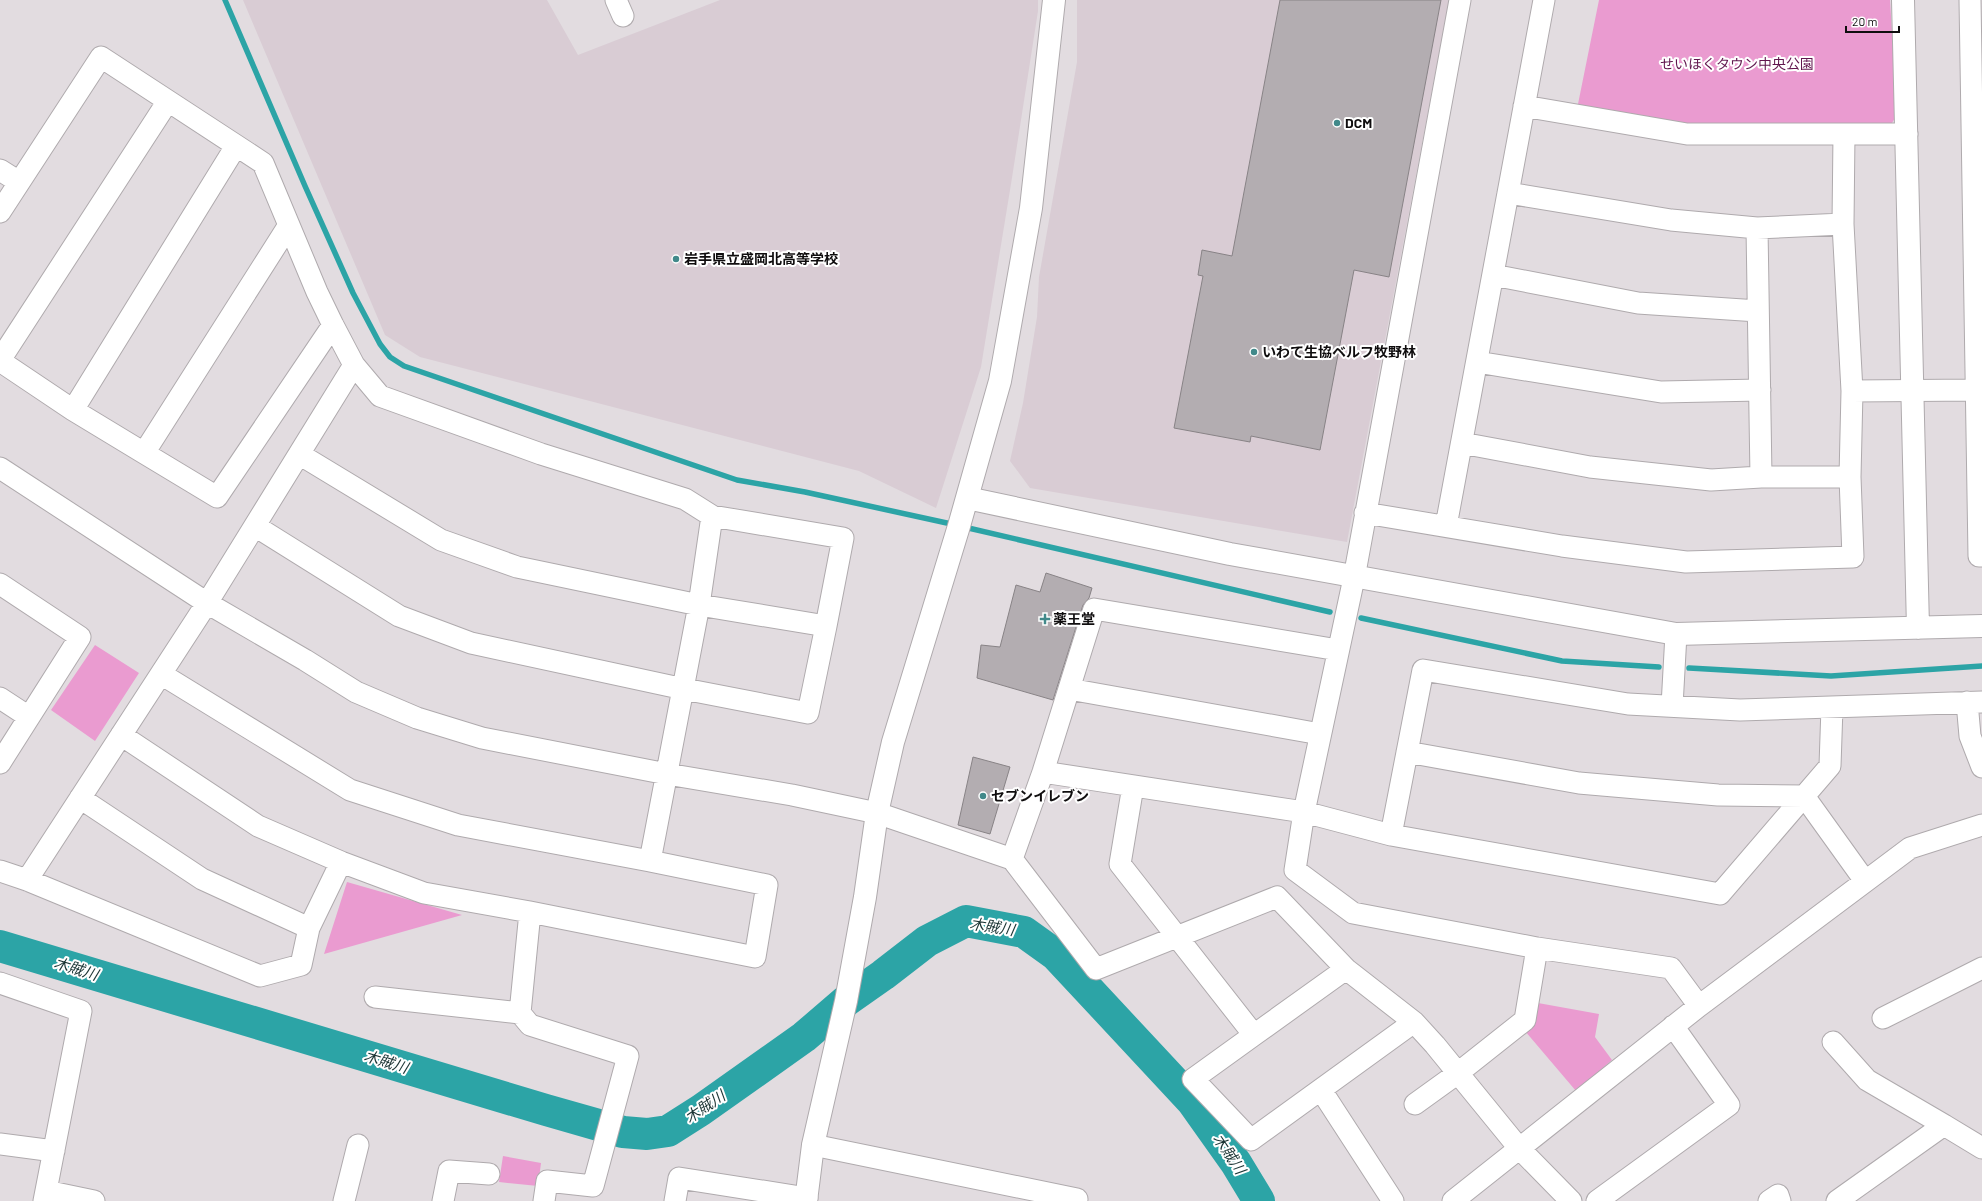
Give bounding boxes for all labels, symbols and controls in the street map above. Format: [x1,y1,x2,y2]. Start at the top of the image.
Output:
scale bar [1846,8,1899,34]
text: 20 m [1852,14,1878,28]
park label: せいほくタウン中央公園 [1660,55,1814,72]
place label: DCM [1345,114,1372,131]
marker: DCM [1332,118,1342,128]
place label: 岩手県立盛岡北高等学校 [684,250,838,267]
marker: 岩手県立盛岡北高等学校 [671,254,681,264]
place label: いわて生協ベルフ牧野林 [1262,343,1416,360]
marker: いわて生協ベルフ牧野林 [1249,347,1259,357]
place label: 薬王堂 [1053,610,1095,627]
marker: 薬王堂 [1040,614,1050,624]
place label: セブンイレブン [991,787,1089,804]
marker: セブンイレブン [978,791,988,801]
water label: 木賊川 [969,914,1018,939]
water label: 木賊川 [52,953,102,984]
water label: 木賊川 [362,1046,412,1077]
water label: 木賊川 [681,1085,730,1126]
water label: 木賊川 [1210,1130,1251,1179]

